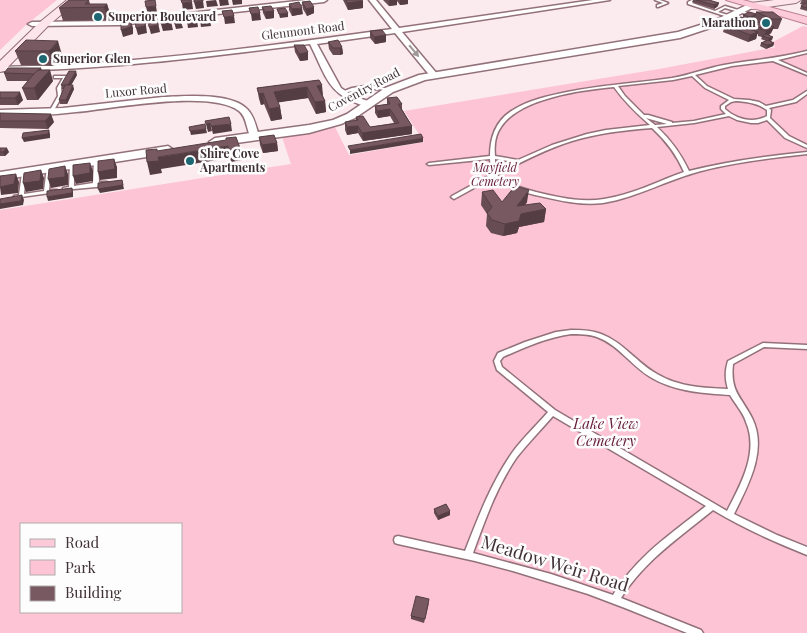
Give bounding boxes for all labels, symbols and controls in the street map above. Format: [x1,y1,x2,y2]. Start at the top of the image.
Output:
place label: Superior Boulevard [108,8,216,24]
marker: Superior Boulevard [92,11,104,23]
place label: Marathon [701,14,757,30]
street label: Glenmont Road [260,17,345,43]
marker: Marathon [760,17,772,29]
one-way arrow [408,45,419,57]
place label: Superior Glen [53,50,131,66]
marker: Superior Glen [37,53,49,65]
street label: Coventry Road [325,63,402,115]
street label: Luxor Road [104,79,168,101]
place label: Shire Cove Apartments [199,145,266,175]
marker: Shire Cove Apartments [184,155,196,167]
park label: Mayfield Cemetery [471,159,519,189]
park label: Lake View Cemetery [572,413,639,450]
legend [20,523,182,613]
street label: Meadow Weir Road [478,529,633,597]
text: Road [65,532,99,552]
text: Park [65,557,97,577]
text: Building [65,582,122,602]

